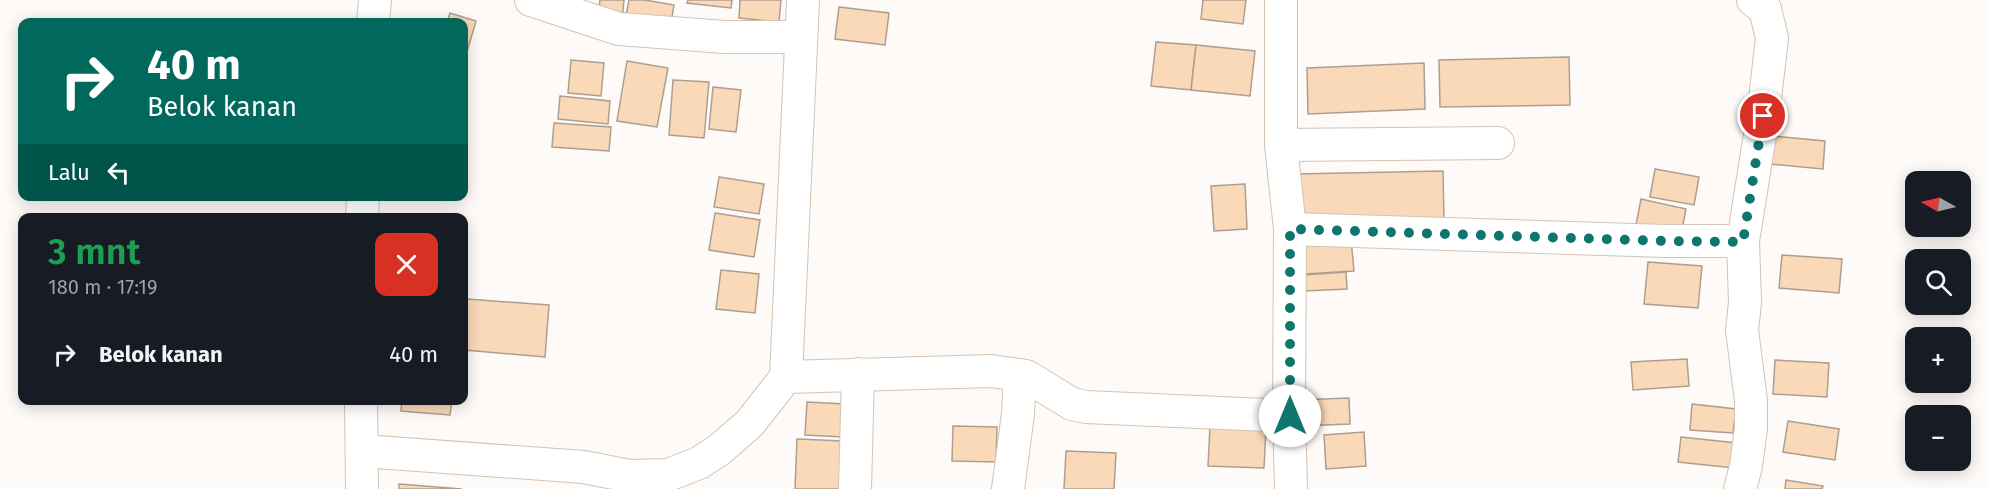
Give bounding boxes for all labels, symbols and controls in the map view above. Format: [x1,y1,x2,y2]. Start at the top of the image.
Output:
text: 40 m [147,40,241,90]
icon: right [48,42,126,120]
pin [1737,90,1788,141]
text: Belok kanan [147,91,297,123]
icon: arrive [1746,99,1779,132]
icon: left [102,156,135,189]
text: Lalu [48,159,90,186]
north arrow [1905,171,1971,237]
map controls [1905,171,1971,471]
text: 3 mnt [48,230,140,274]
button: close [375,233,438,296]
button: search [1905,249,1971,315]
text: 180 m · 17:19 [48,275,157,299]
button: + [1905,327,1971,393]
icon: right [48,338,81,371]
text: Belok kanan [99,341,223,368]
text: 40 m [389,341,438,368]
position arrow [1258,384,1322,448]
button: − [1905,405,1971,471]

